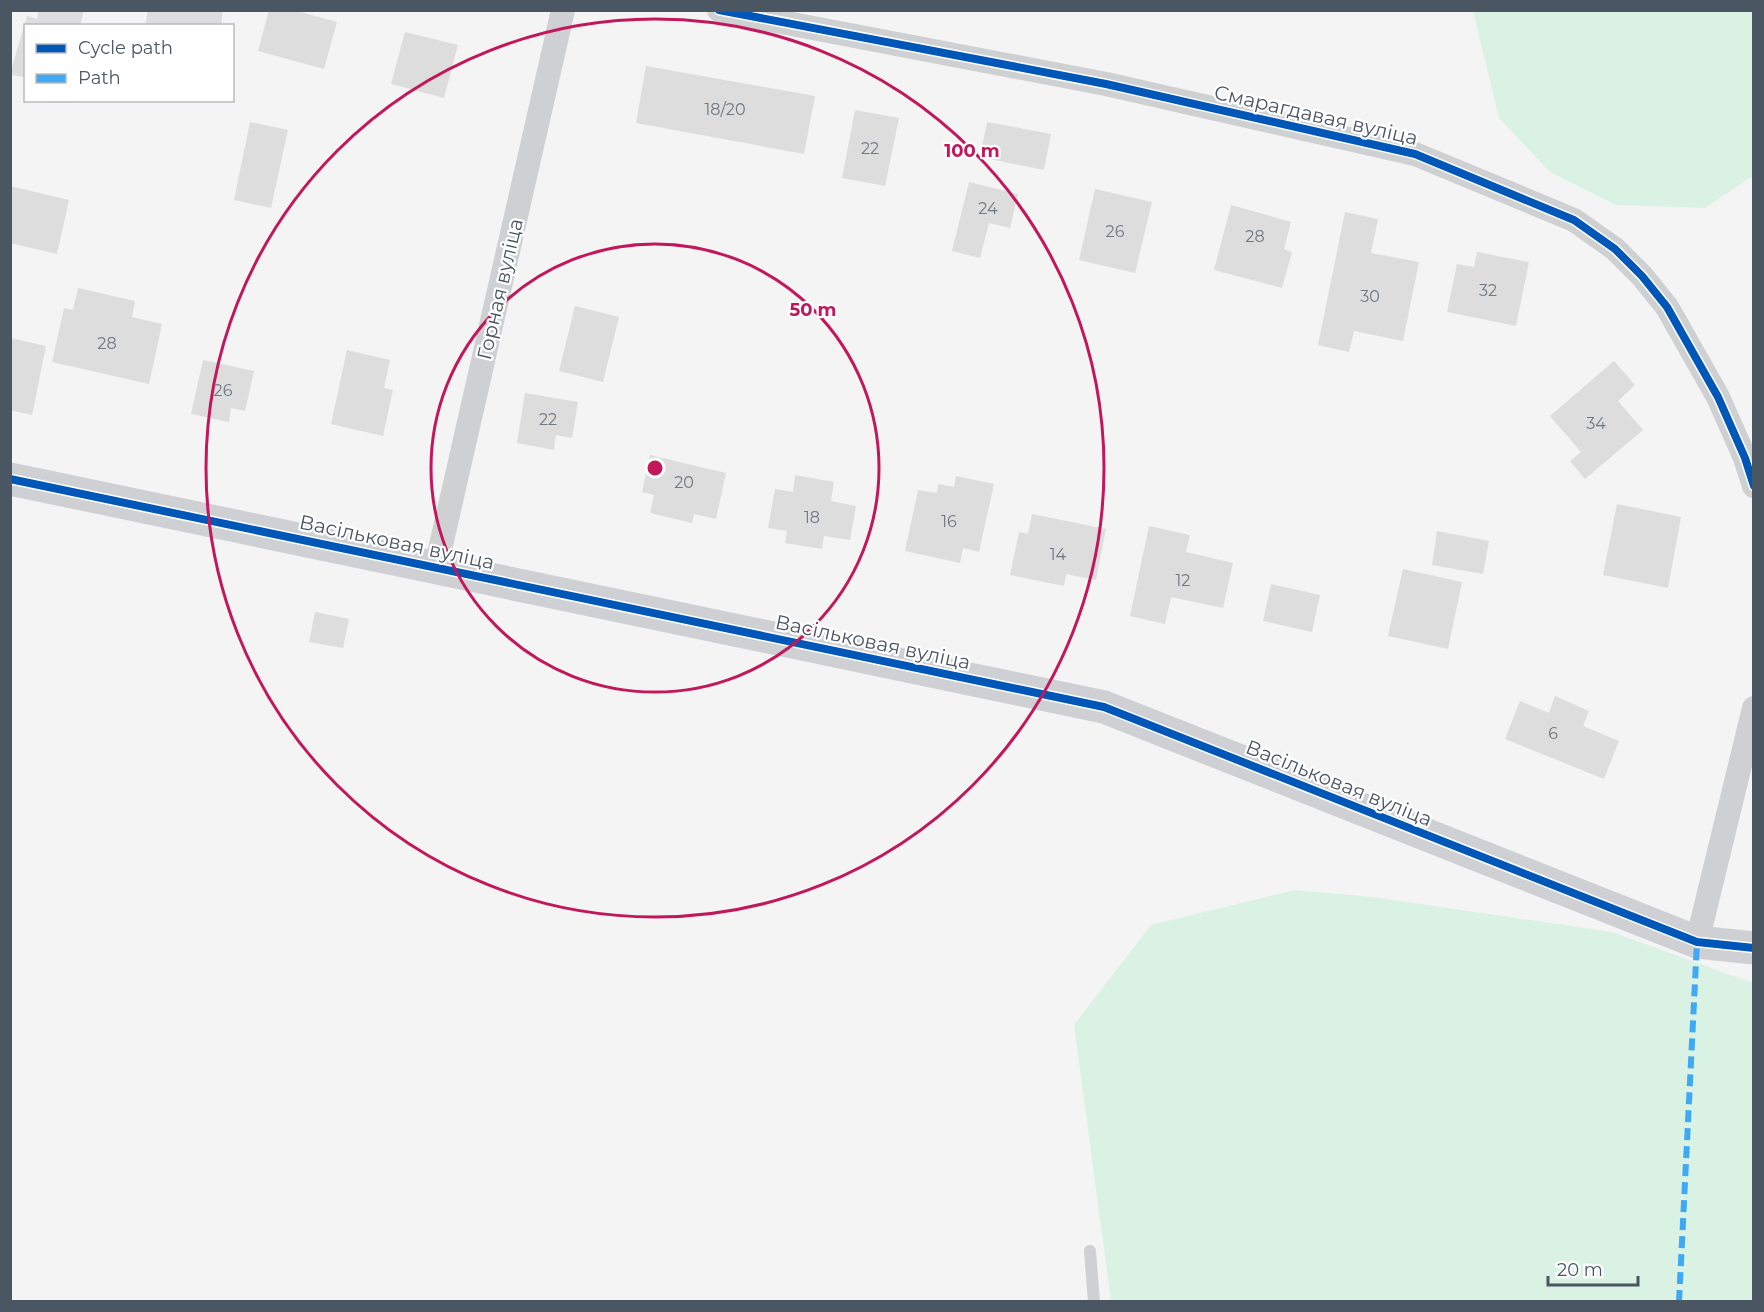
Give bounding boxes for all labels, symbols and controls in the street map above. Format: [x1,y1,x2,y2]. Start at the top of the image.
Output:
legend [24,24,234,102]
text: Cycle path [78,37,173,59]
text: Path [78,67,121,89]
street label: Смарагдавая вуліца [1212,80,1420,150]
house number: 18/20 [705,100,746,119]
house number: 22 [861,139,879,158]
text: 100 m [944,140,1000,162]
house number: 24 [978,199,998,218]
street label: Горная вуліца [472,216,528,362]
house number: 26 [1106,222,1125,241]
house number: 28 [1245,227,1265,246]
house number: 32 [1479,281,1497,300]
house number: 30 [1360,287,1380,306]
text: 50 m [790,299,836,321]
house number: 28 [97,334,117,353]
house number: 26 [214,381,233,400]
house number: 22 [539,410,557,429]
house number: 34 [1586,414,1606,433]
centre of rings [645,458,665,478]
house number: 20 [674,473,694,492]
house number: 18 [804,508,820,527]
street label: Васільковая вуліца [297,510,497,574]
house number: 16 [941,512,957,531]
house number: 14 [1050,545,1067,564]
house number: 12 [1176,571,1190,590]
street label: Васільковая вуліца [773,610,973,674]
house number: 6 [1548,724,1558,743]
street label: Васільковая вуліца [1242,735,1436,831]
scale bar [1548,1249,1638,1287]
text: 20 m [1557,1259,1603,1281]

